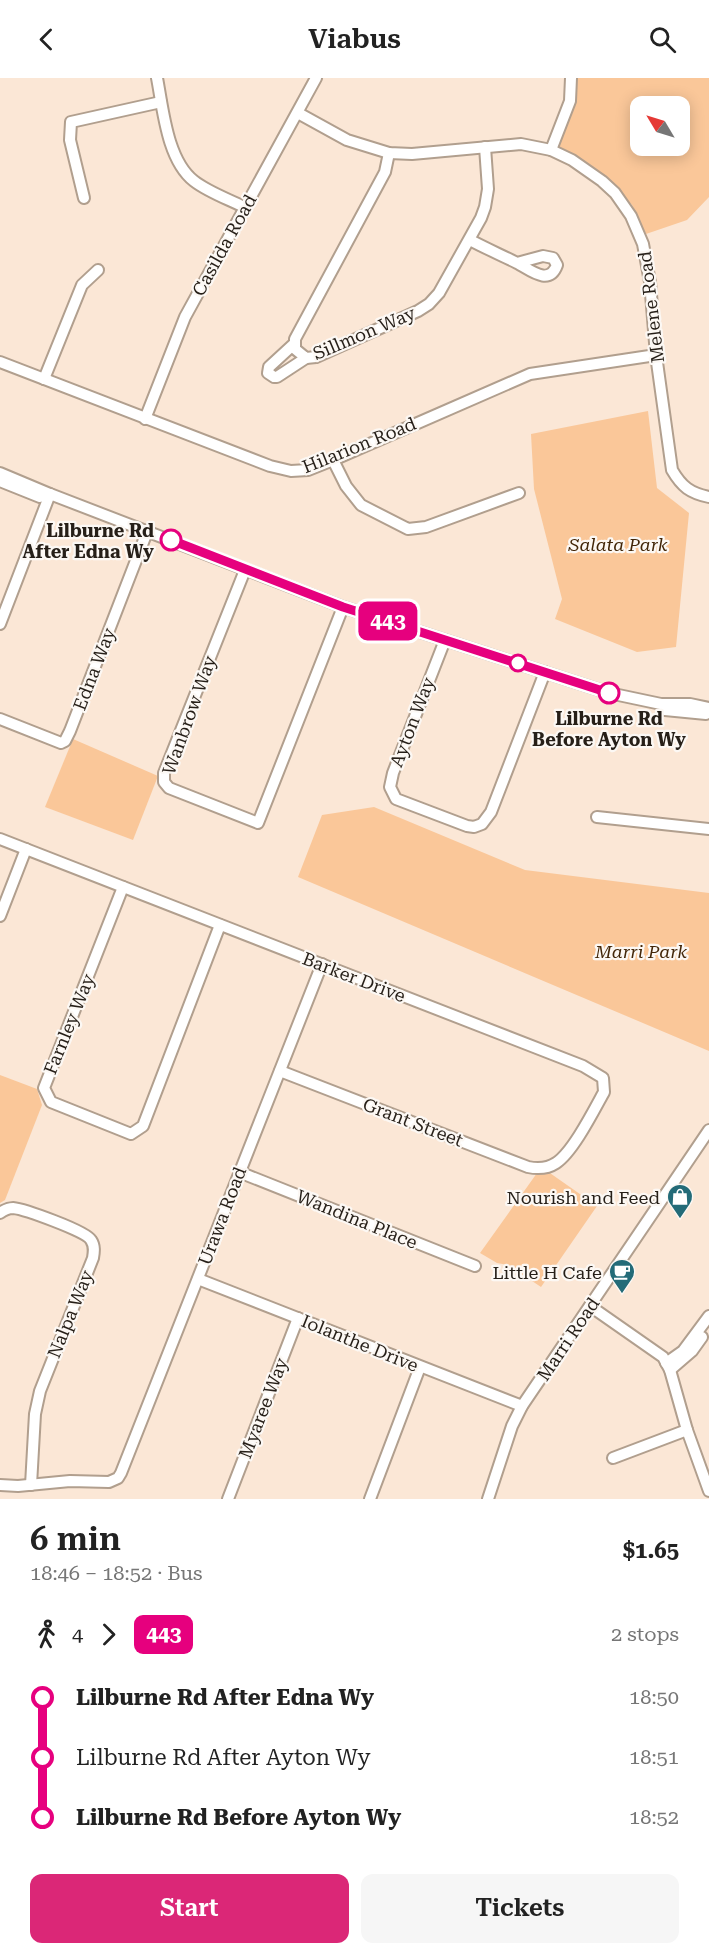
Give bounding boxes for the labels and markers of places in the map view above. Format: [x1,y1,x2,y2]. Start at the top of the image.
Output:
place label: Lilburne Rd After Edna Wy [22,520,154,562]
marker: Lilburne Rd After Edna Wy [160,529,182,551]
unlabelled marker [509,654,527,672]
marker: Lilburne Rd Before Ayton Wy [598,682,620,704]
place label: Lilburne Rd Before Ayton Wy [532,708,686,750]
shop icon: Nourish and Feed [665,1182,695,1220]
place label: Nourish and Feed [507,1187,660,1208]
cafe icon: Little H Cafe [607,1257,637,1295]
place label: Little H Cafe [492,1262,602,1283]

